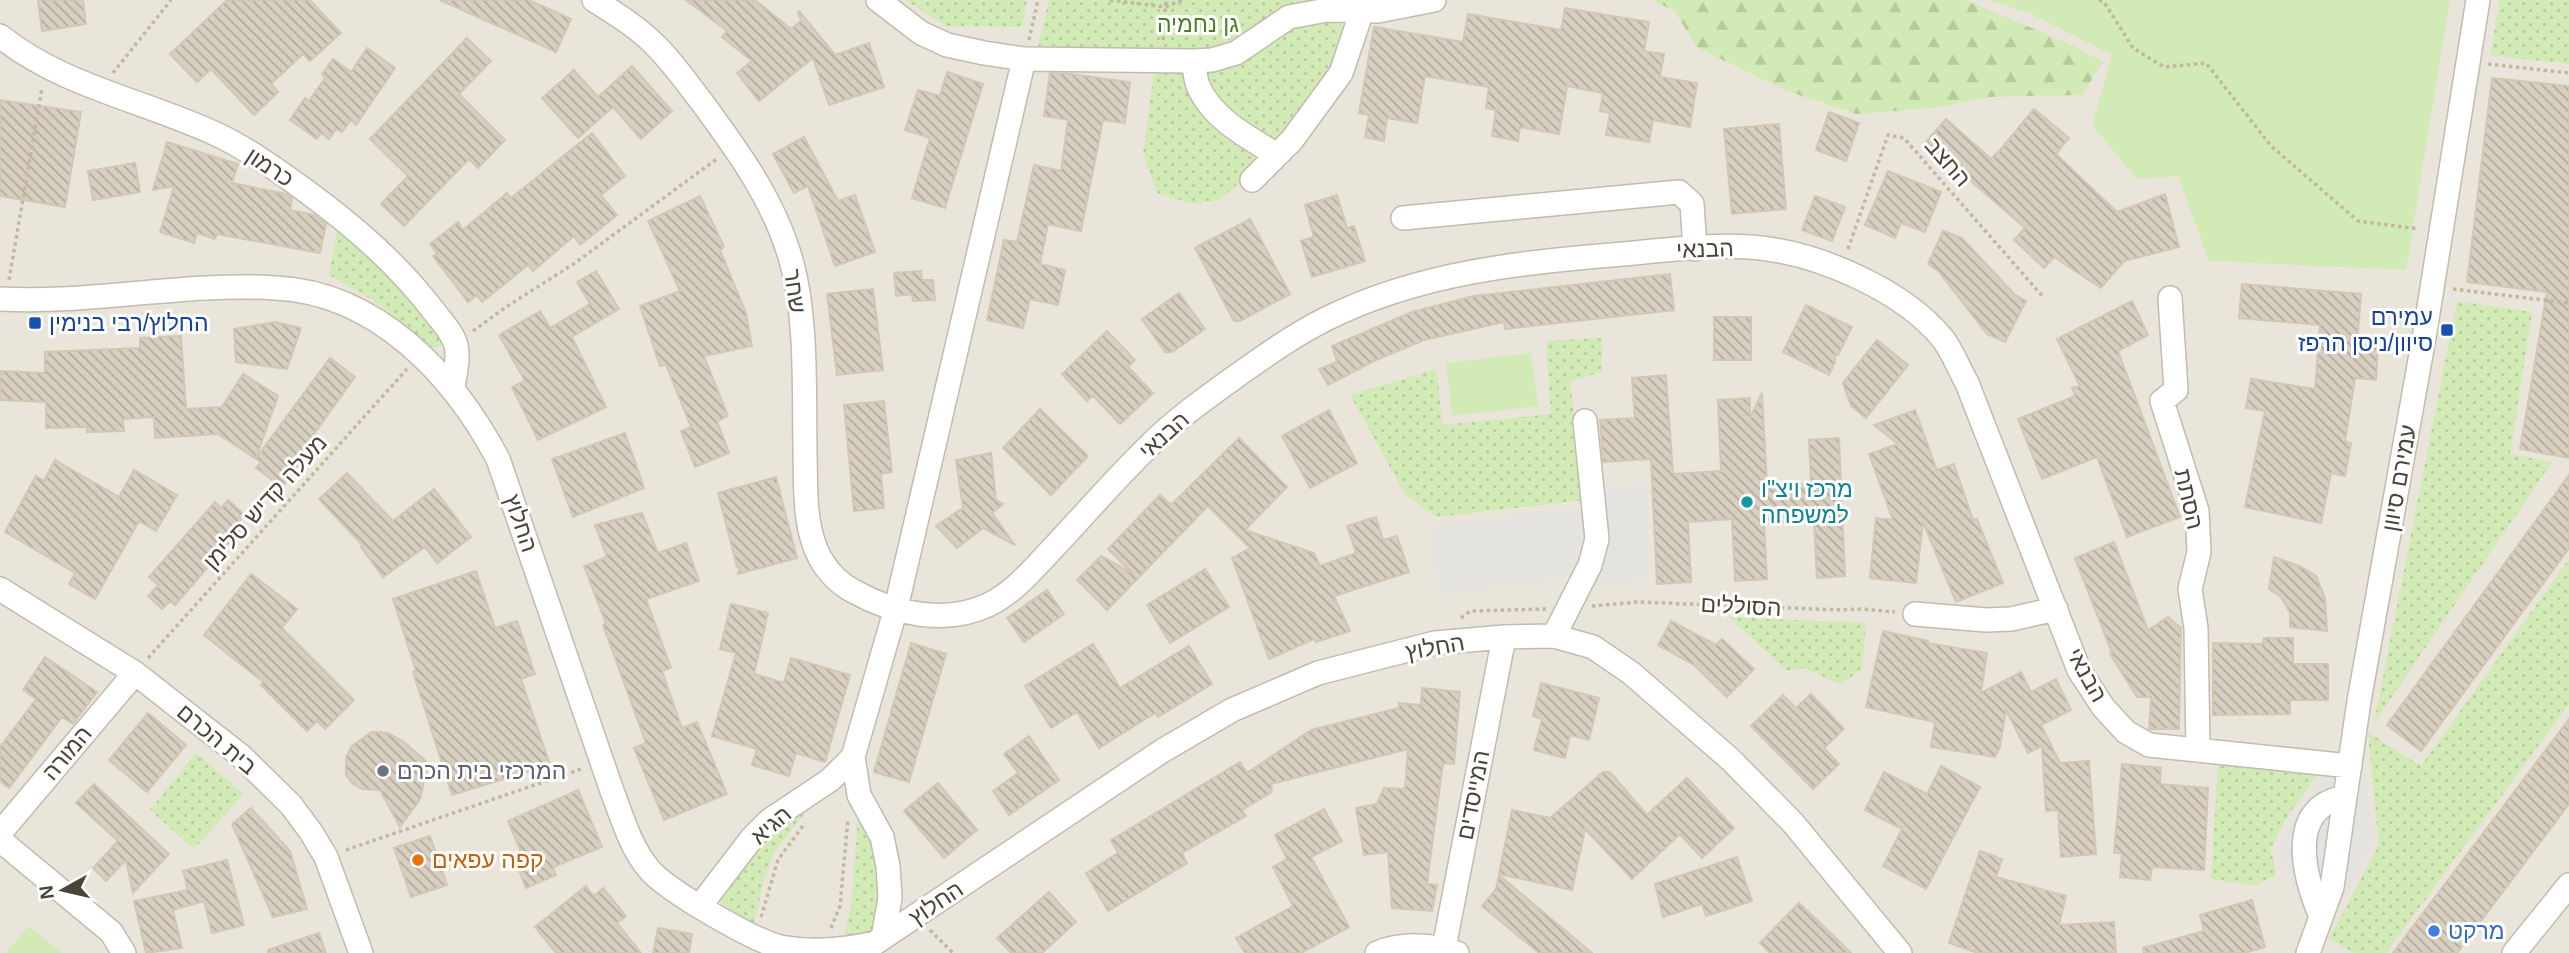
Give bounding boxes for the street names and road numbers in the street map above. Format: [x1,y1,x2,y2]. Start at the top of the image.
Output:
street label: החצב [1920,132,1976,192]
street label: כרמון [241,142,299,192]
street label: הבנאי [1676,235,1734,263]
street label: שחר [779,267,811,315]
street label: הבנאי [1134,406,1194,464]
street label: עמירם סיוון [2377,423,2421,533]
street label: מעלה קדיש סלימן [198,430,332,574]
street label: הסתת [2169,466,2209,532]
street label: החלוץ [499,491,543,555]
street label: הסוללים [1700,591,1782,621]
street label: החלוץ [1403,629,1467,665]
street label: הבנאי [2062,643,2112,707]
street label: בית הכרם [172,698,262,780]
street label: המורה [37,721,97,785]
street label: המייסדים [1452,748,1494,842]
street label: הגיא [746,801,796,849]
street label: החלוץ [904,876,968,930]

